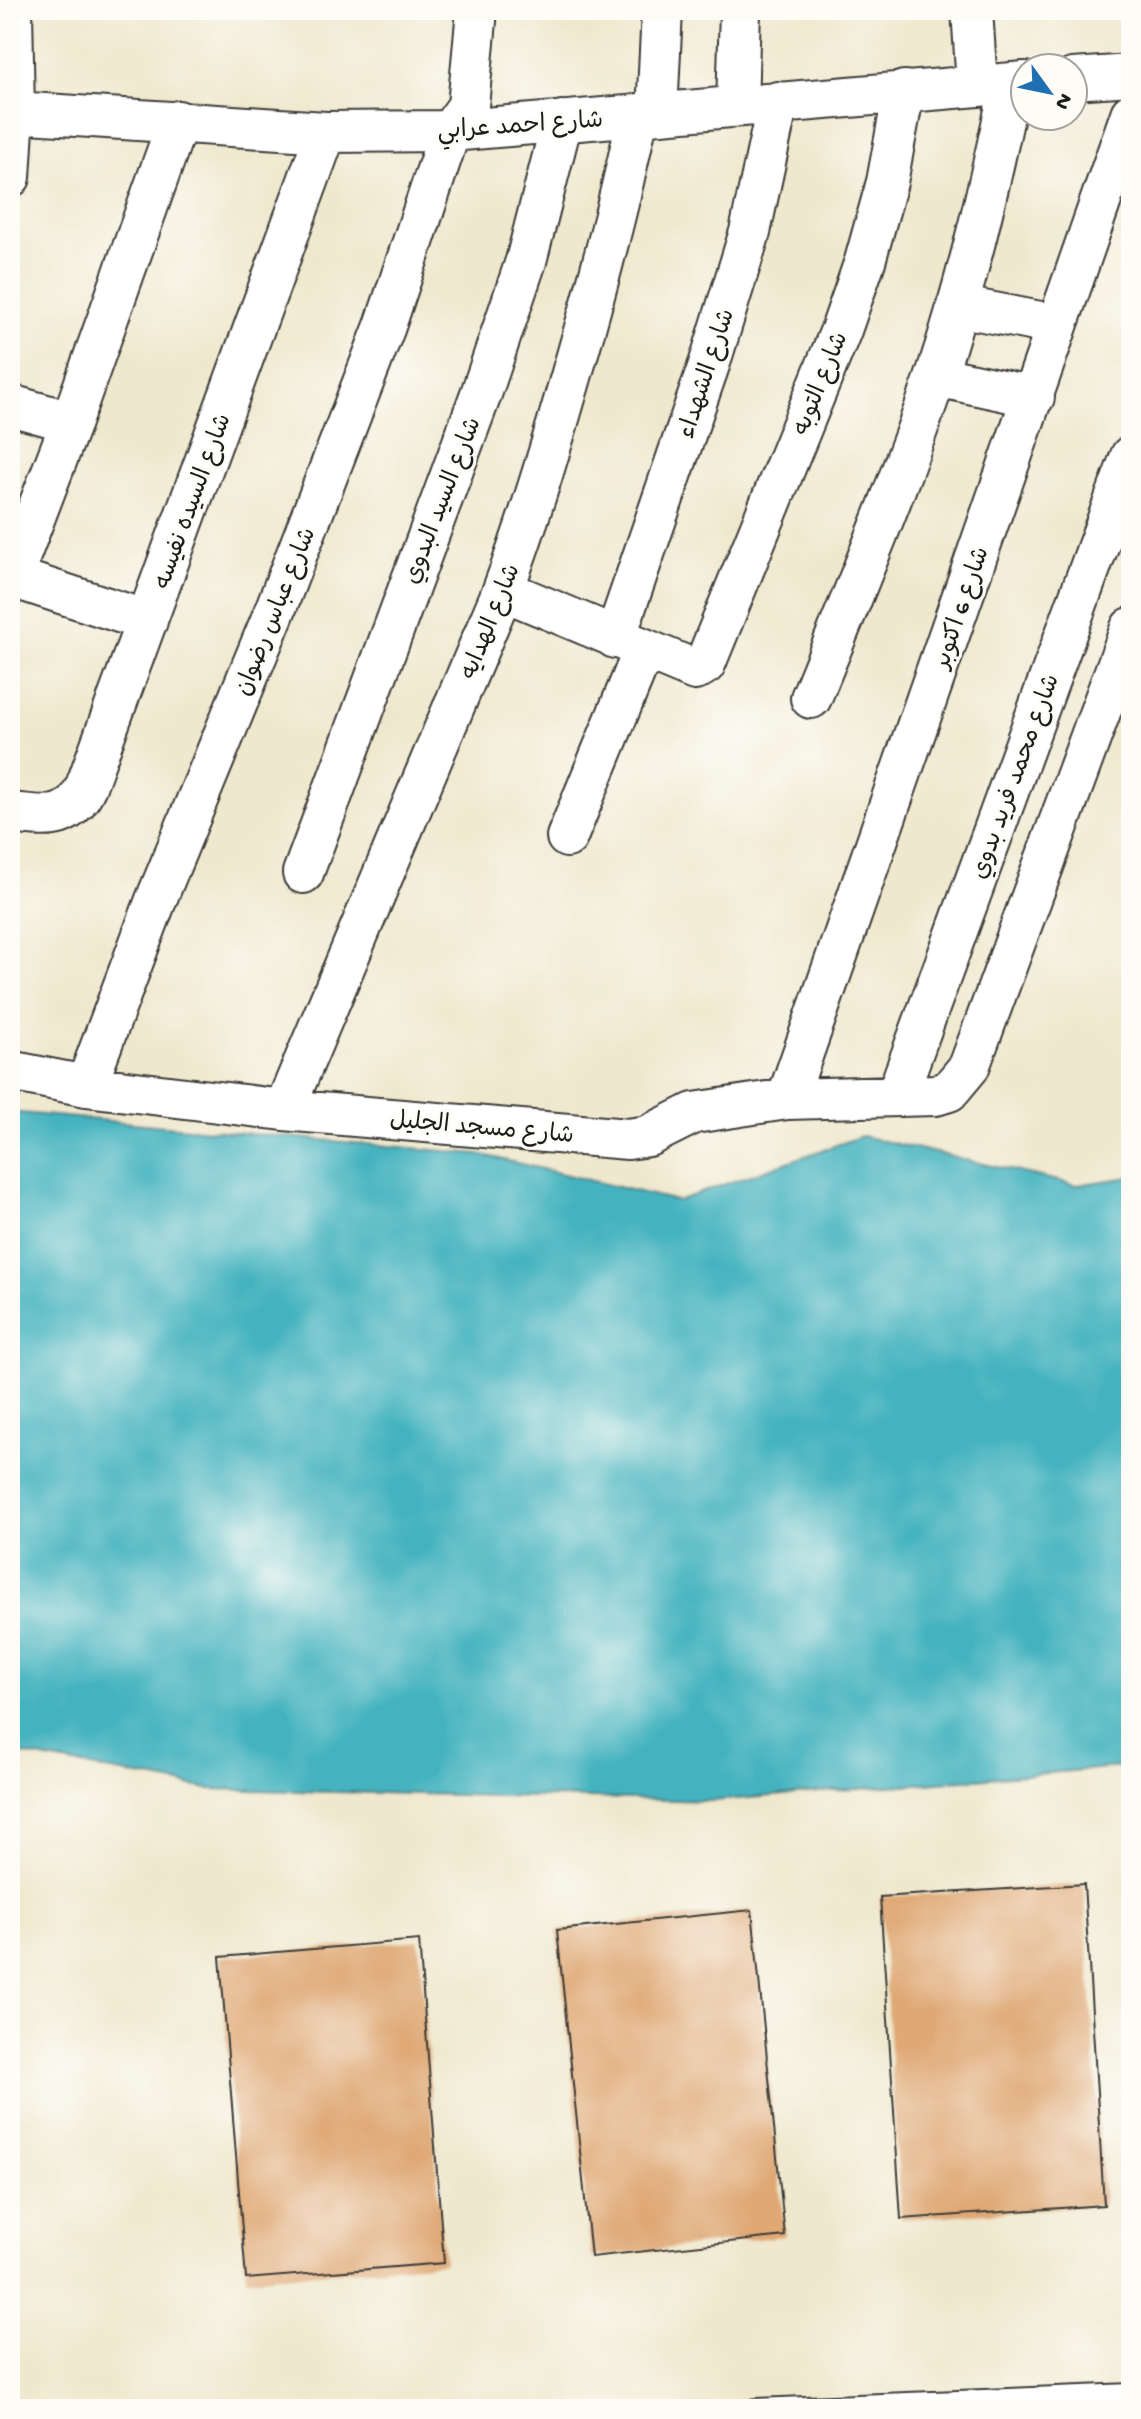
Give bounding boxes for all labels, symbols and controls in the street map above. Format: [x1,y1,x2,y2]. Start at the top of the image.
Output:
north arrow [1009,52,1089,132]
text: N [1048,88,1077,114]
street label: شارع احمد عرابي [436,107,604,151]
street label: شارع الشهداء [674,306,743,443]
street label: شارع التوبه [788,328,856,440]
street label: شارع السيده نفيسه [149,410,240,594]
street label: شارع السيد البدوي [399,414,489,589]
street label: شارع عباس رضوان [230,524,324,701]
street label: شارع 6 اكتوبر [928,544,998,675]
street label: شارع الهدايه [456,560,529,684]
street label: شارع محمد فريد بدوي [967,671,1068,884]
street label: شارع مسجد الجليل [388,1107,575,1152]

